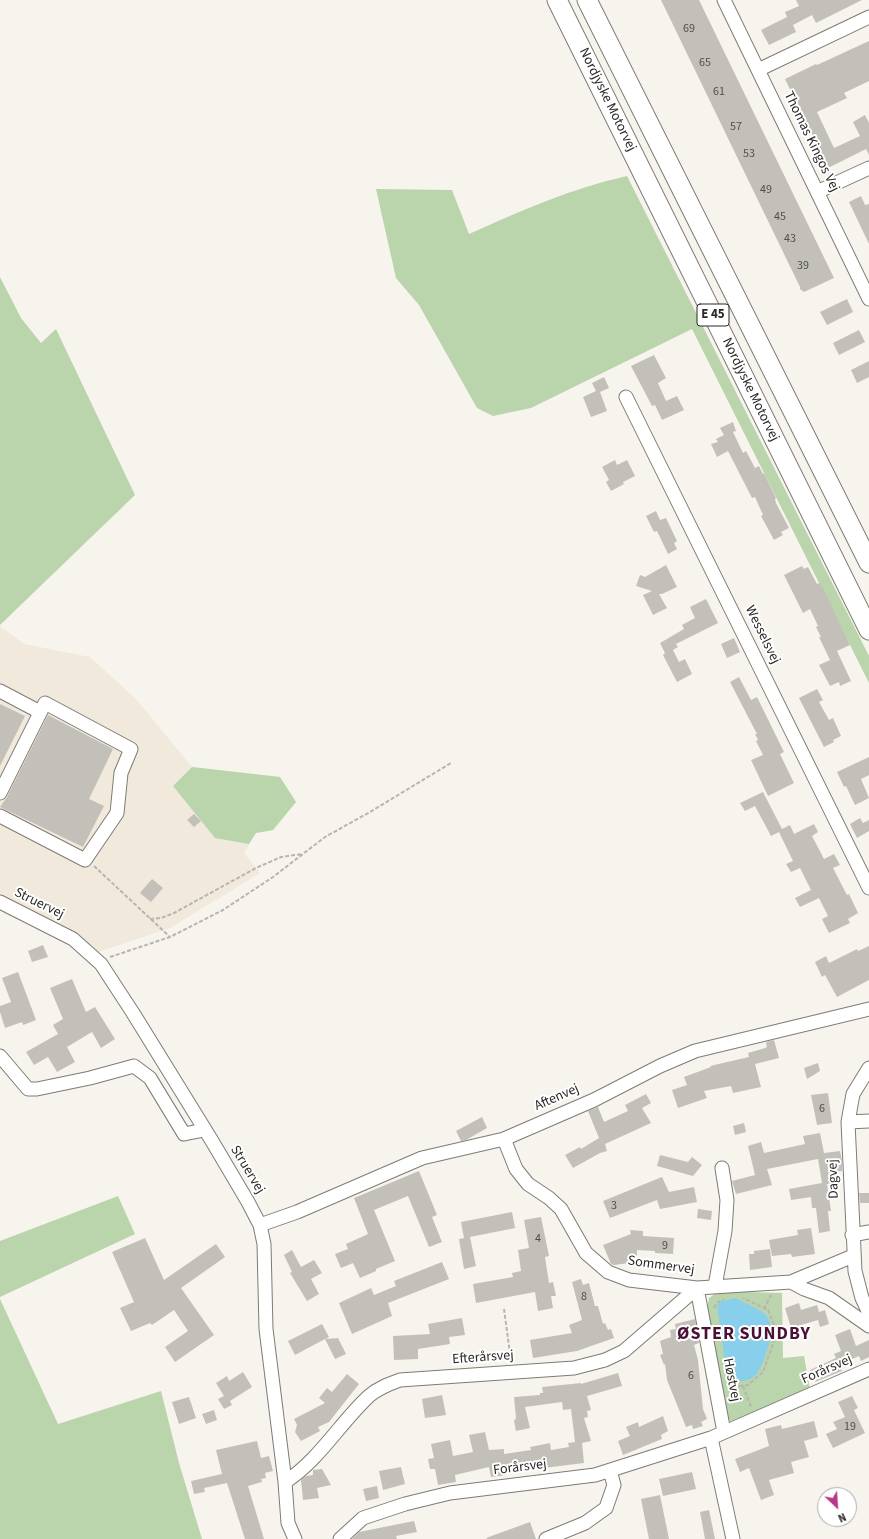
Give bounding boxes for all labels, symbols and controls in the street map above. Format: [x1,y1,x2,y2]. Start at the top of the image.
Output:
house number: 69 [683,22,695,36]
street label: Nordjyske Motorvej [575,45,639,155]
house number: 65 [699,56,711,70]
house number: 61 [713,85,725,99]
street label: Thomas Kingos Vej [779,89,843,195]
house number: 57 [730,120,742,134]
house number: 53 [743,147,755,161]
house number: 49 [760,183,772,197]
house number: 45 [774,210,786,224]
house number: 43 [784,232,796,246]
house number: 39 [797,259,809,273]
road number: E 45 [697,304,729,326]
street label: Nordjyske Motorvej [718,335,782,445]
street label: Wesselsvej [741,603,783,667]
street label: Struervej [11,885,67,923]
street label: Aftenvej [532,1081,582,1115]
house number: 6 [819,1102,825,1116]
street label: Struervej [226,1143,268,1197]
street label: Dagvej [825,1159,843,1199]
house number: 3 [611,1199,617,1213]
house number: 4 [535,1232,541,1246]
house number: 9 [662,1239,668,1253]
street label: Sommervej [626,1253,696,1279]
house number: 8 [581,1290,587,1304]
district label: ØSTER SUNDBY [677,1324,811,1346]
street label: Efterårsvej [452,1347,514,1369]
street label: Forårsvej [799,1351,855,1389]
street label: Høstvej [719,1357,743,1403]
house number: 6 [688,1369,694,1383]
house number: 19 [844,1420,856,1434]
street label: Forårsvej [492,1456,548,1480]
north arrow [817,1487,857,1527]
text: N [835,1509,848,1526]

